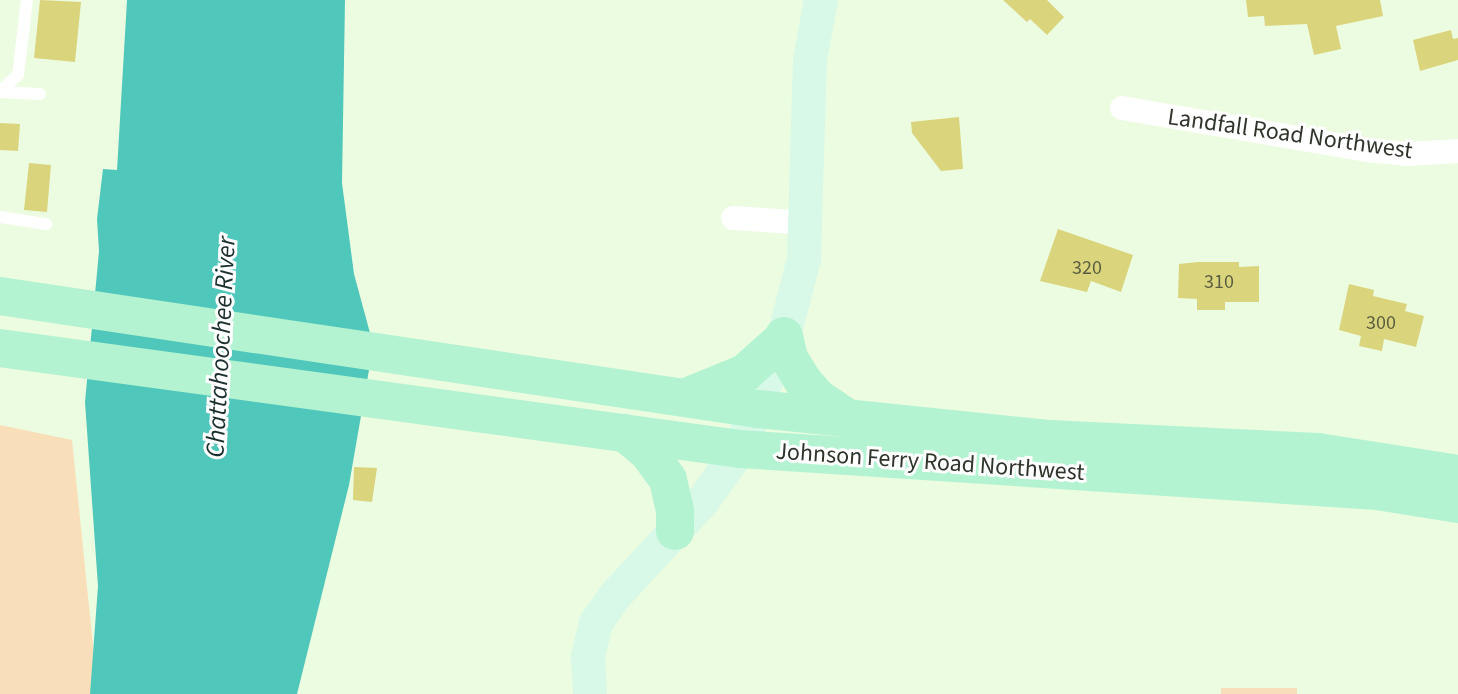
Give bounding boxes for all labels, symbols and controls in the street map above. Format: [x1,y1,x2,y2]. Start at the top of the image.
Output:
street label: Landfall Road Northwest [1166,103,1414,165]
water label: Chattahoochee River [200,236,242,458]
house number: 320 [1072,256,1102,280]
house number: 310 [1204,270,1234,294]
house number: 300 [1366,311,1396,335]
street label: Johnson Ferry Road Northwest [775,437,1085,487]

